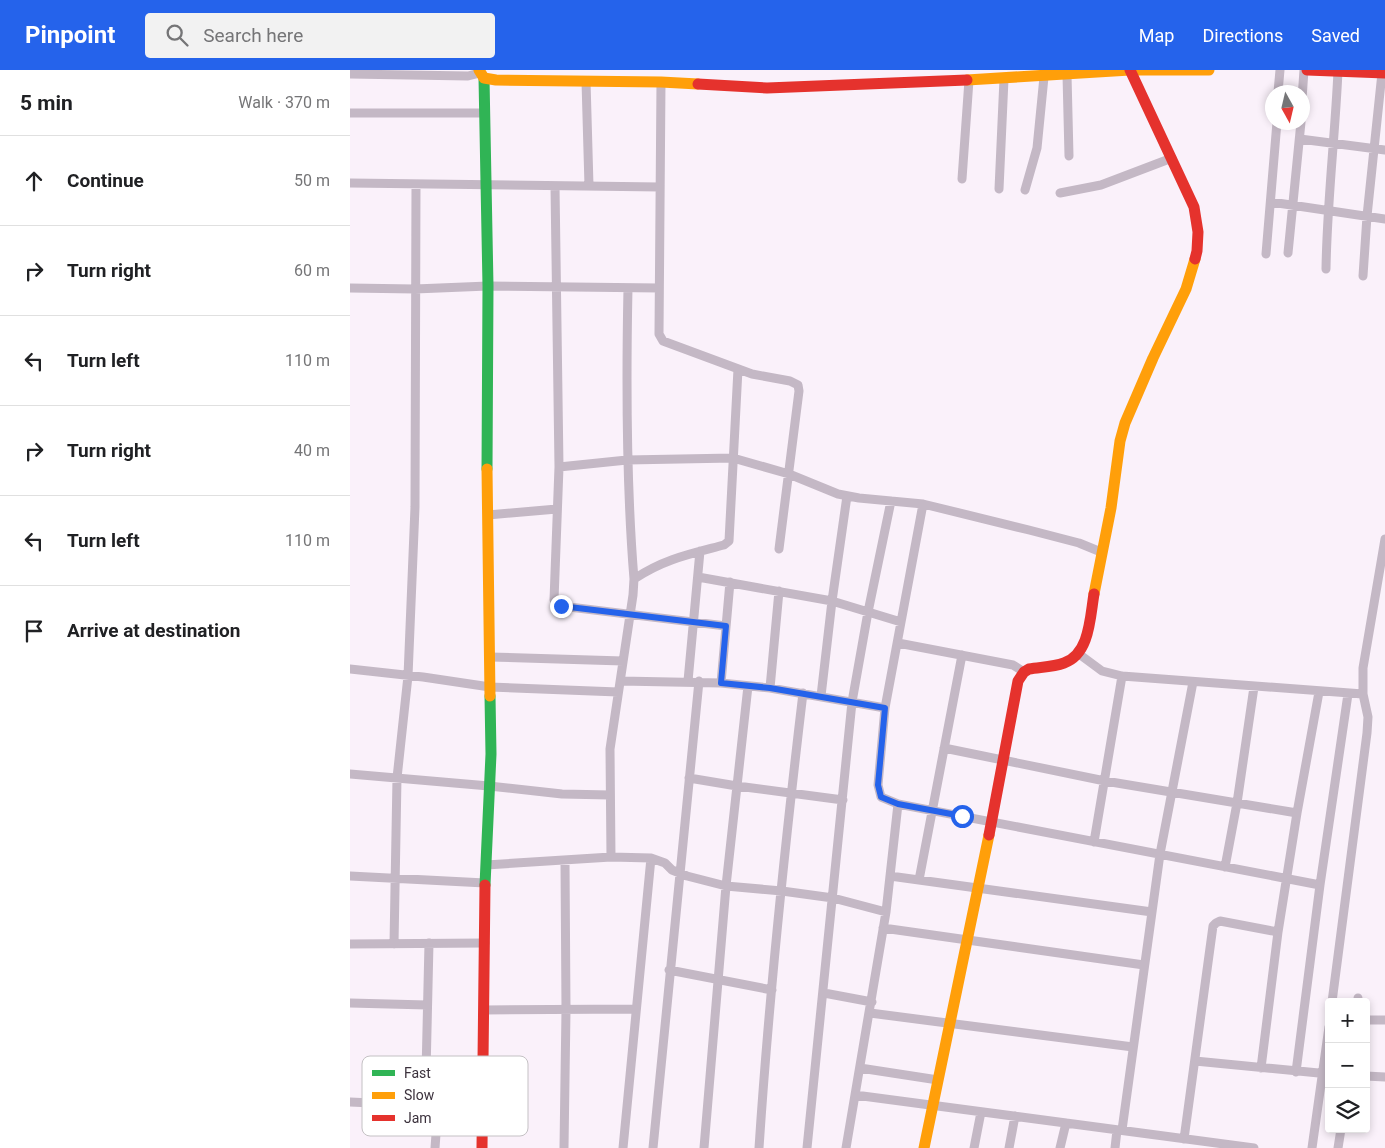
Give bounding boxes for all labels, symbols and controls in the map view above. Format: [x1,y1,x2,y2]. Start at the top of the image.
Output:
search box [145,13,495,58]
text: Pinpoint [25,21,115,49]
icon: search [163,21,191,49]
text: Search here [203,24,303,47]
text: Map [1139,25,1174,46]
text: Directions [1202,25,1283,46]
text: Saved [1311,25,1360,46]
north arrow [1265,85,1310,130]
text: 5 min [20,91,73,115]
text: Walk · 370 m [238,93,330,112]
icon: ahead [20,167,48,195]
text: Continue [67,169,144,192]
text: 50 m [294,171,330,190]
icon: right [20,257,48,285]
text: Turn right [67,259,151,282]
text: 60 m [294,261,330,280]
icon: left [20,347,48,375]
text: Turn left [67,349,140,372]
text: 110 m [285,351,330,370]
icon: right [20,437,48,465]
text: Turn right [67,439,151,462]
text: 40 m [294,441,330,460]
icon: left [20,527,48,555]
text: Turn left [67,529,140,552]
text: 110 m [285,531,330,550]
route end [550,595,573,618]
icon: arrive [20,617,48,645]
text: Arrive at destination [67,619,240,642]
route start [951,805,974,828]
map controls [1325,998,1370,1133]
button: + [1325,998,1370,1043]
button: − [1325,1043,1370,1088]
legend [362,1056,528,1136]
text: Fast [404,1065,431,1081]
text: Slow [404,1087,435,1103]
button: layers [1325,1088,1370,1133]
text: Jam [404,1110,432,1126]

